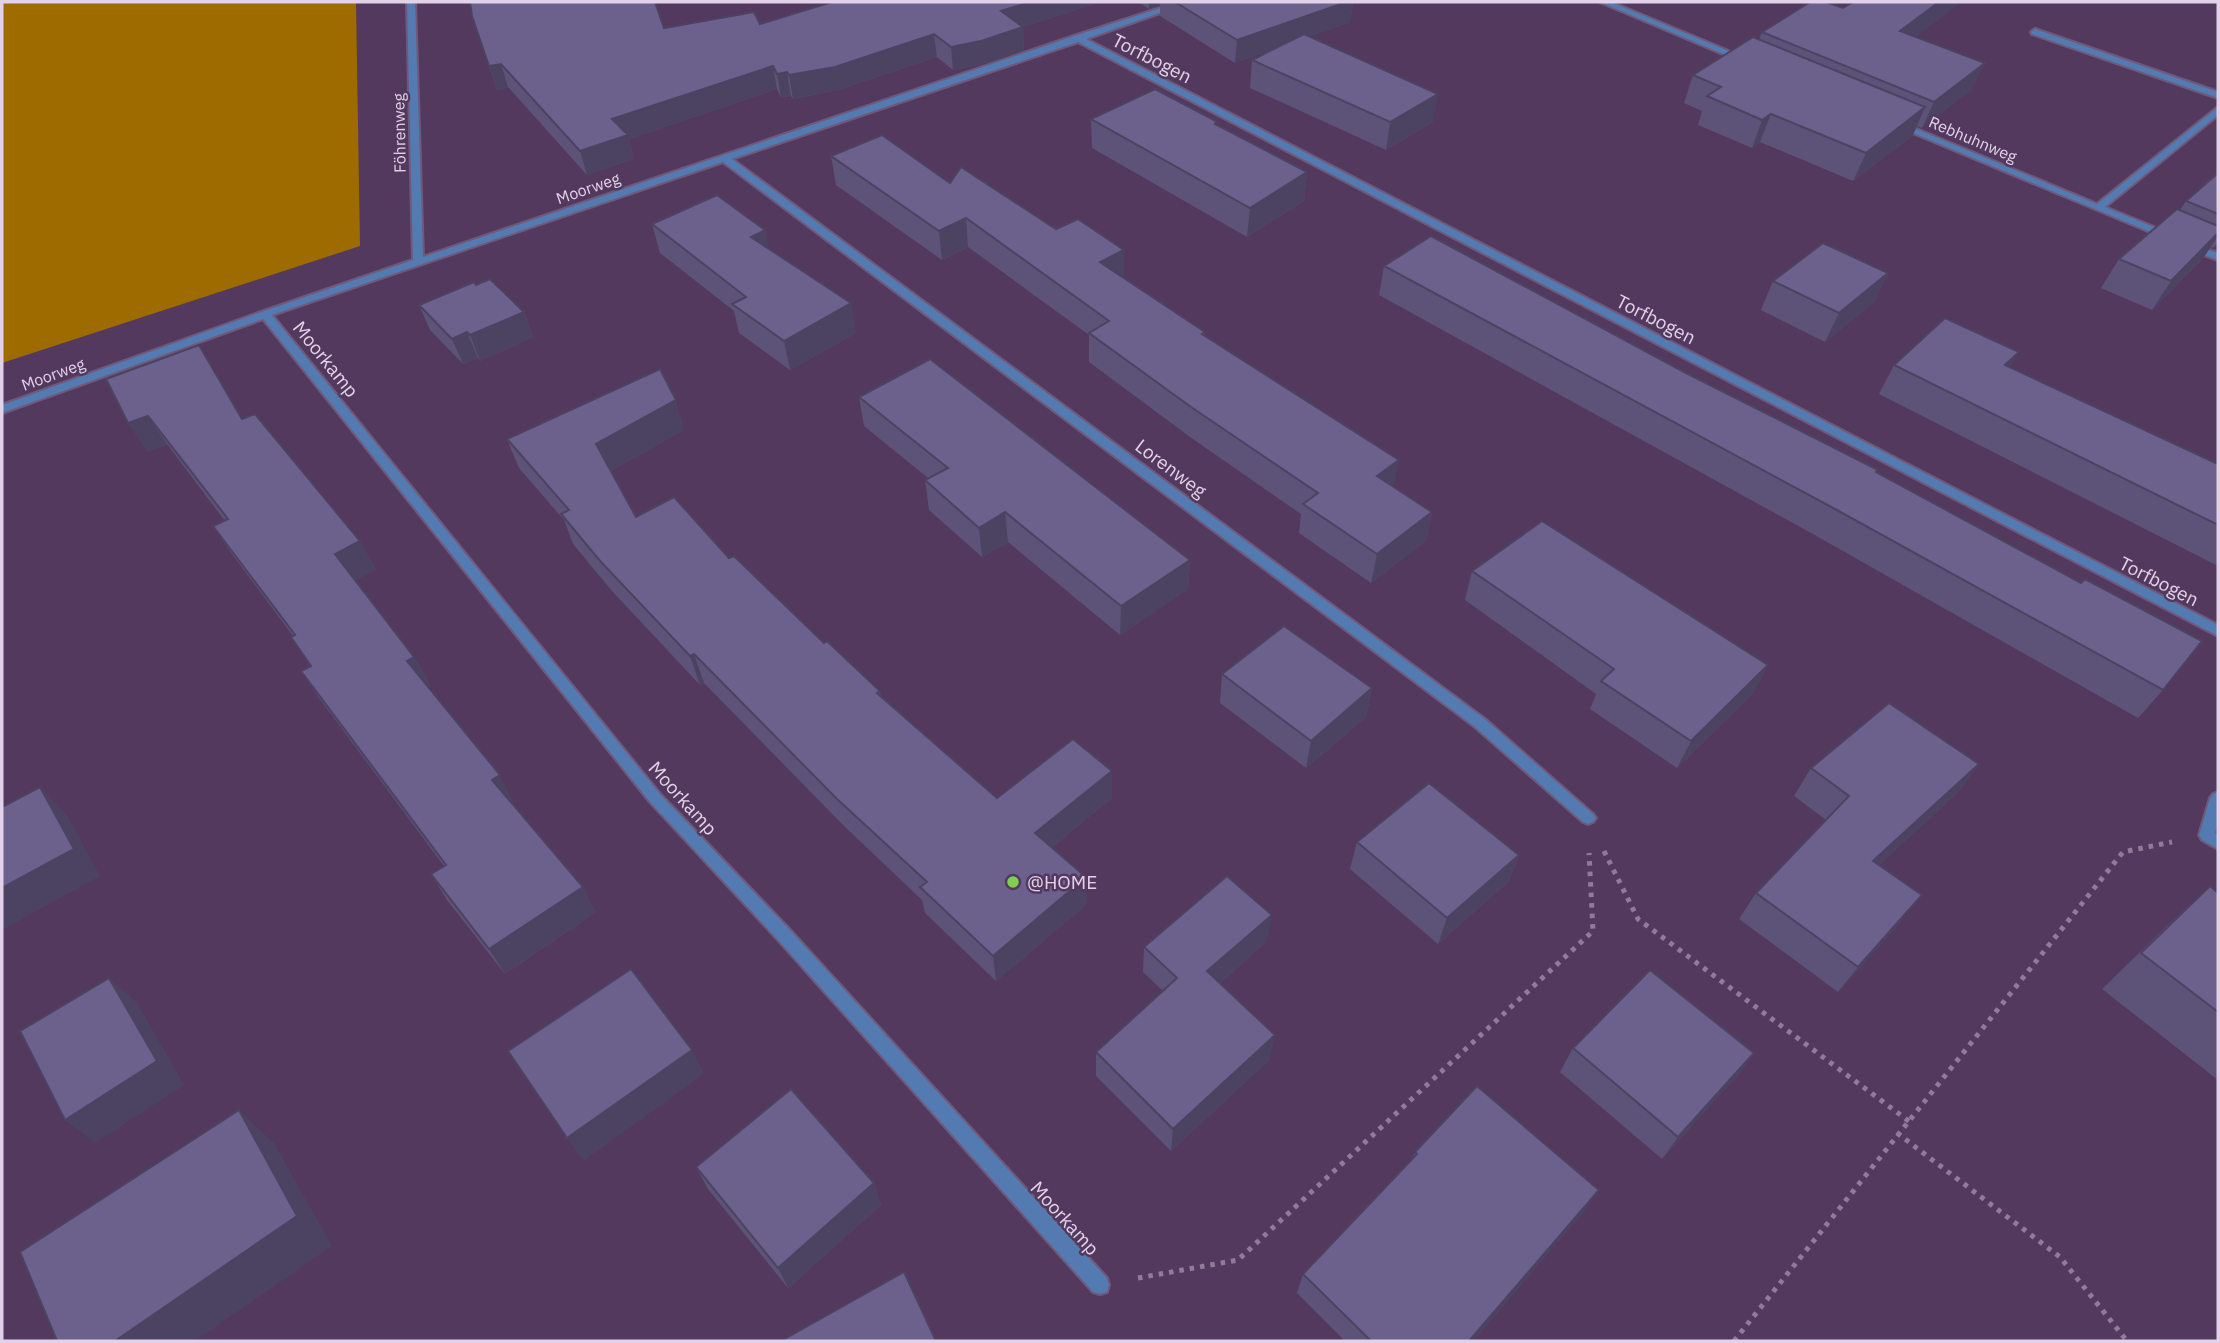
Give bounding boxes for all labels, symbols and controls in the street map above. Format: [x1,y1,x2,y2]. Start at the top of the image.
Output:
street label: Torfbogen [1108,28,1196,88]
street label: Föhrenweg [388,92,410,173]
street label: Rebhuhnweg [1926,111,2021,167]
street label: Moorweg [553,168,623,208]
street label: Torfbogen [1612,289,1700,349]
street label: Moorkamp [288,316,364,402]
street label: Moorweg [18,353,88,395]
street label: Lorenweg [1131,433,1211,503]
street label: Torfbogen [2115,551,2203,611]
street label: Moorkamp [644,756,722,840]
place label: @HOME [1027,870,1097,894]
marker: @HOME [1005,874,1021,890]
street label: Moorkamp [1026,1176,1104,1260]

